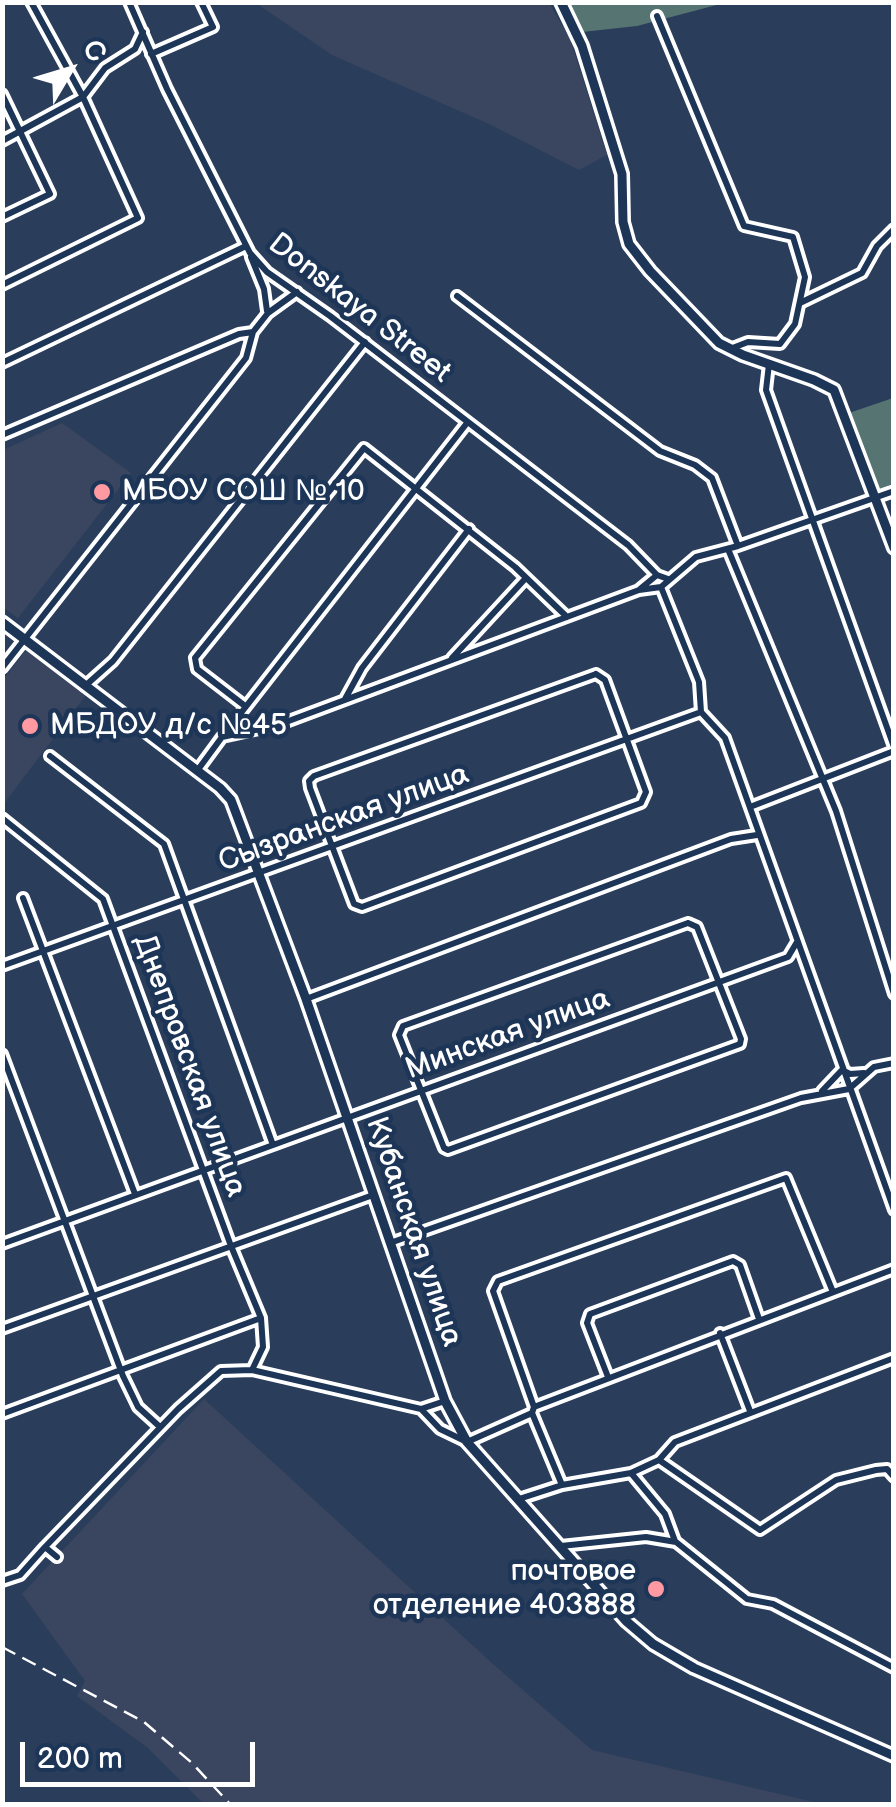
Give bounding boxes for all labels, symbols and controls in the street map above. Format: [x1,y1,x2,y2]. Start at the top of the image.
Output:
north arrow [20,20,120,120]
text: С [75,33,113,69]
street label: Donskaya Street [261,227,457,391]
place label: МБОУ СОШ № 10 [122,474,365,510]
marker: МБОУ СОШ № 10 [91,481,113,503]
place label: МБДОУ д/с №45 [50,708,287,744]
marker: МБДОУ д/с №45 [19,715,41,737]
street label: Сызранская улица [214,757,474,881]
street label: Днепровская улица [125,930,253,1202]
street label: Минская улица [401,981,615,1089]
street label: Кубанская улица [357,1113,469,1351]
place label: почтовое отделение 403888 [373,1554,636,1624]
marker: почтовое отделение 403888 [645,1578,667,1600]
scale bar [25,1722,260,1784]
text: 200 m [37,1741,123,1777]

